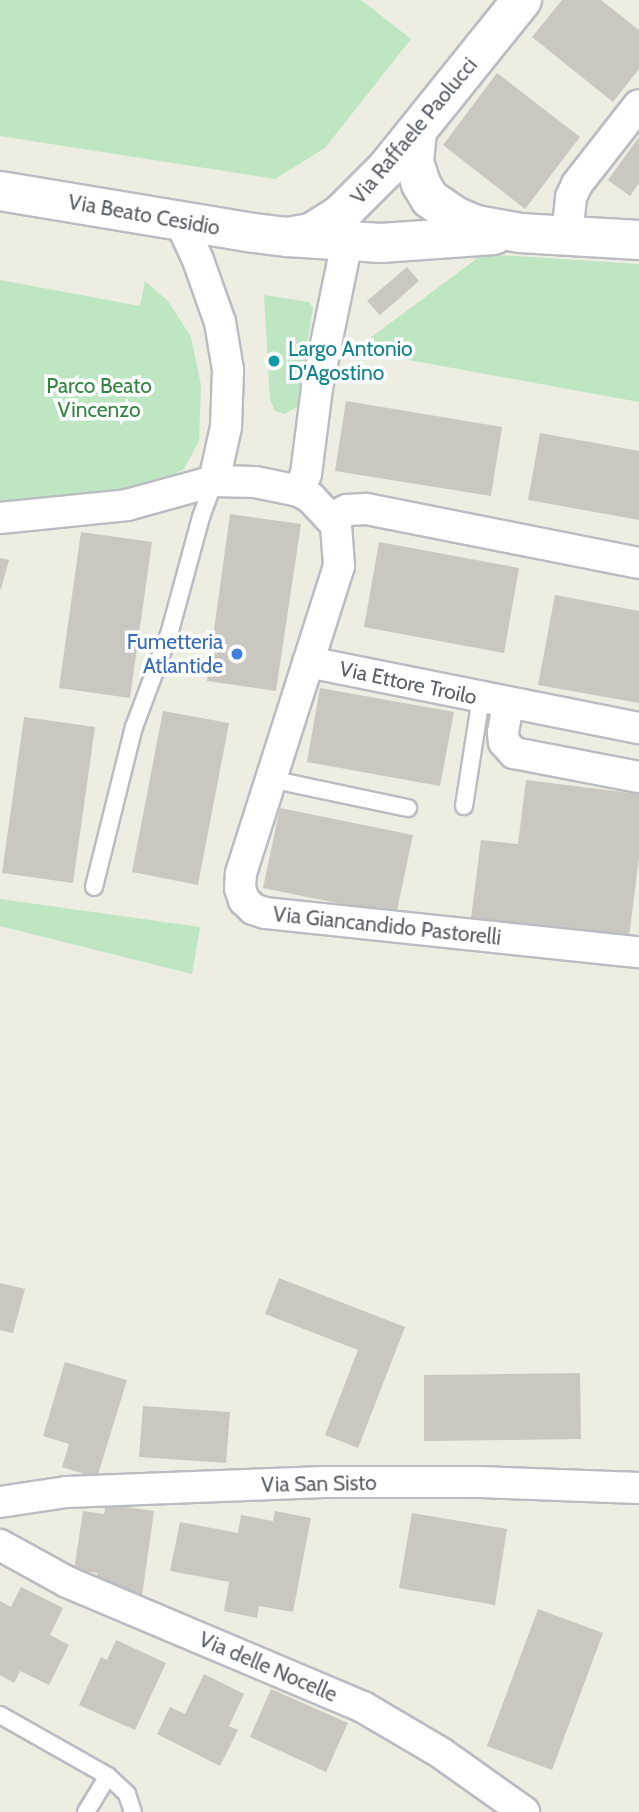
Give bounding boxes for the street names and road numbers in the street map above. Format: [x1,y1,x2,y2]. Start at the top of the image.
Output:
street label: Via Raffaele Paolucci [345,53,483,209]
street label: Via Beato Cesidio [66,189,222,241]
street label: Via Ettore Troilo [337,656,479,710]
street label: Via Giancandido Pastorelli [272,901,502,951]
street label: Via San Sisto [261,1470,377,1498]
street label: Via delle Nocelle [195,1627,341,1707]

